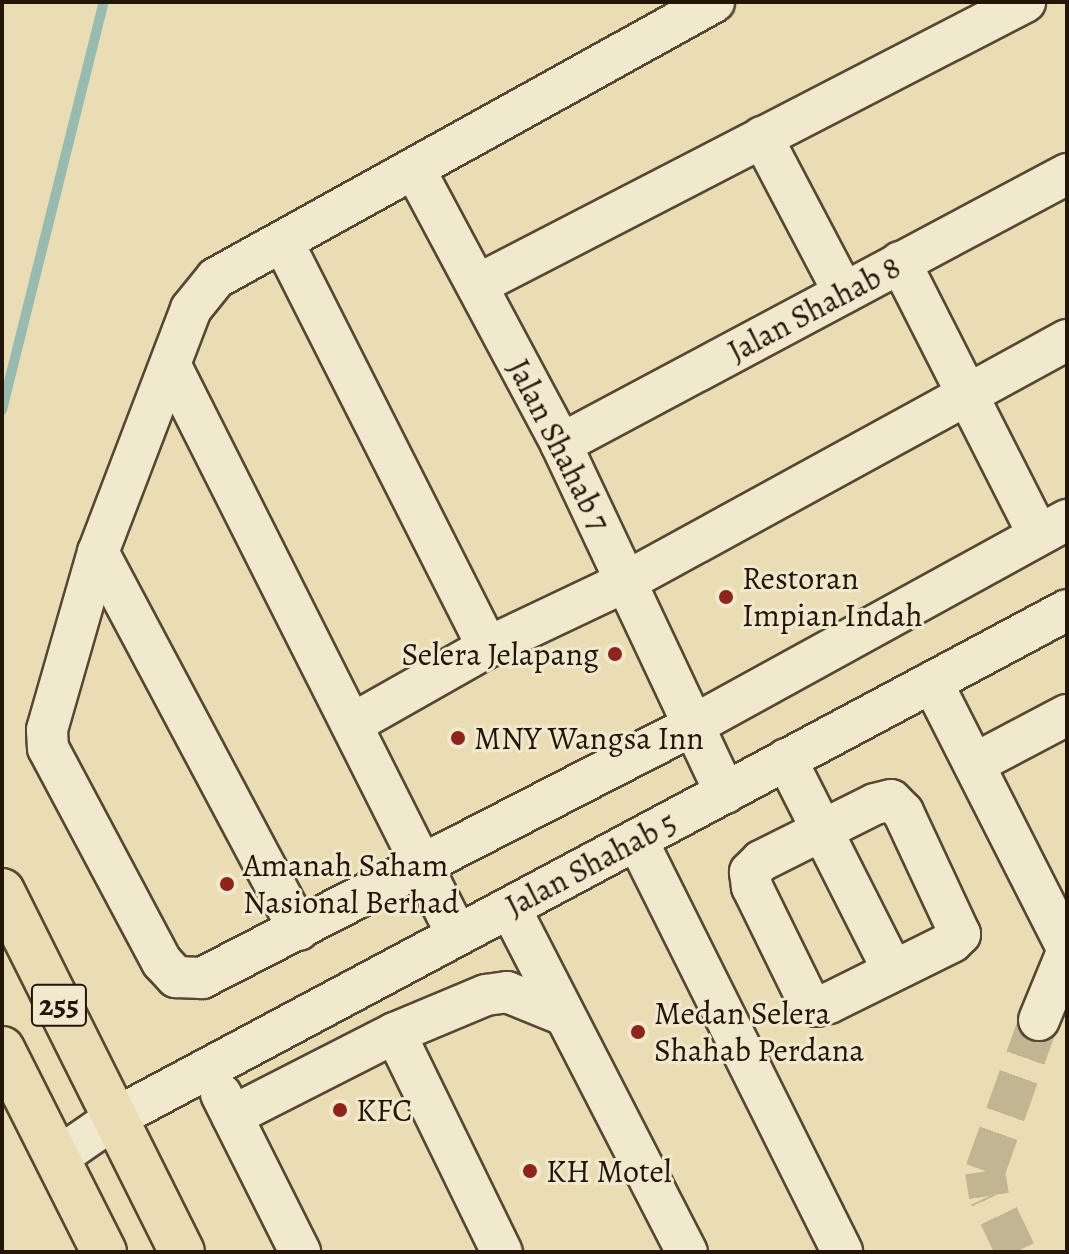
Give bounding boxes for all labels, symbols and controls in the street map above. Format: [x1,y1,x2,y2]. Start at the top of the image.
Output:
street label: Jalan Shahab 8 [721,248,907,370]
street label: Jalan Shahab 7 [499,353,619,537]
place label: Restoran Impian Indah [742,560,923,635]
marker: Restoran Impian Indah [717,588,735,606]
place label: Selera Jelapang [401,635,599,673]
marker: Selera Jelapang [606,645,624,663]
place label: MNY Wangsa Inn [474,719,704,757]
marker: MNY Wangsa Inn [449,729,467,747]
street label: Jalan Shahab 5 [499,803,683,925]
place label: Amanah Saham Nasional Berhad [243,847,459,922]
marker: Amanah Saham Nasional Berhad [218,875,236,893]
road number: 255 [29,979,89,1031]
place label: Medan Selera Shahab Perdana [654,995,864,1070]
marker: Medan Selera Shahab Perdana [629,1023,647,1041]
place label: KFC [356,1091,412,1129]
marker: KFC [331,1101,349,1119]
place label: KH Motel [546,1152,672,1190]
marker: KH Motel [521,1162,539,1180]

